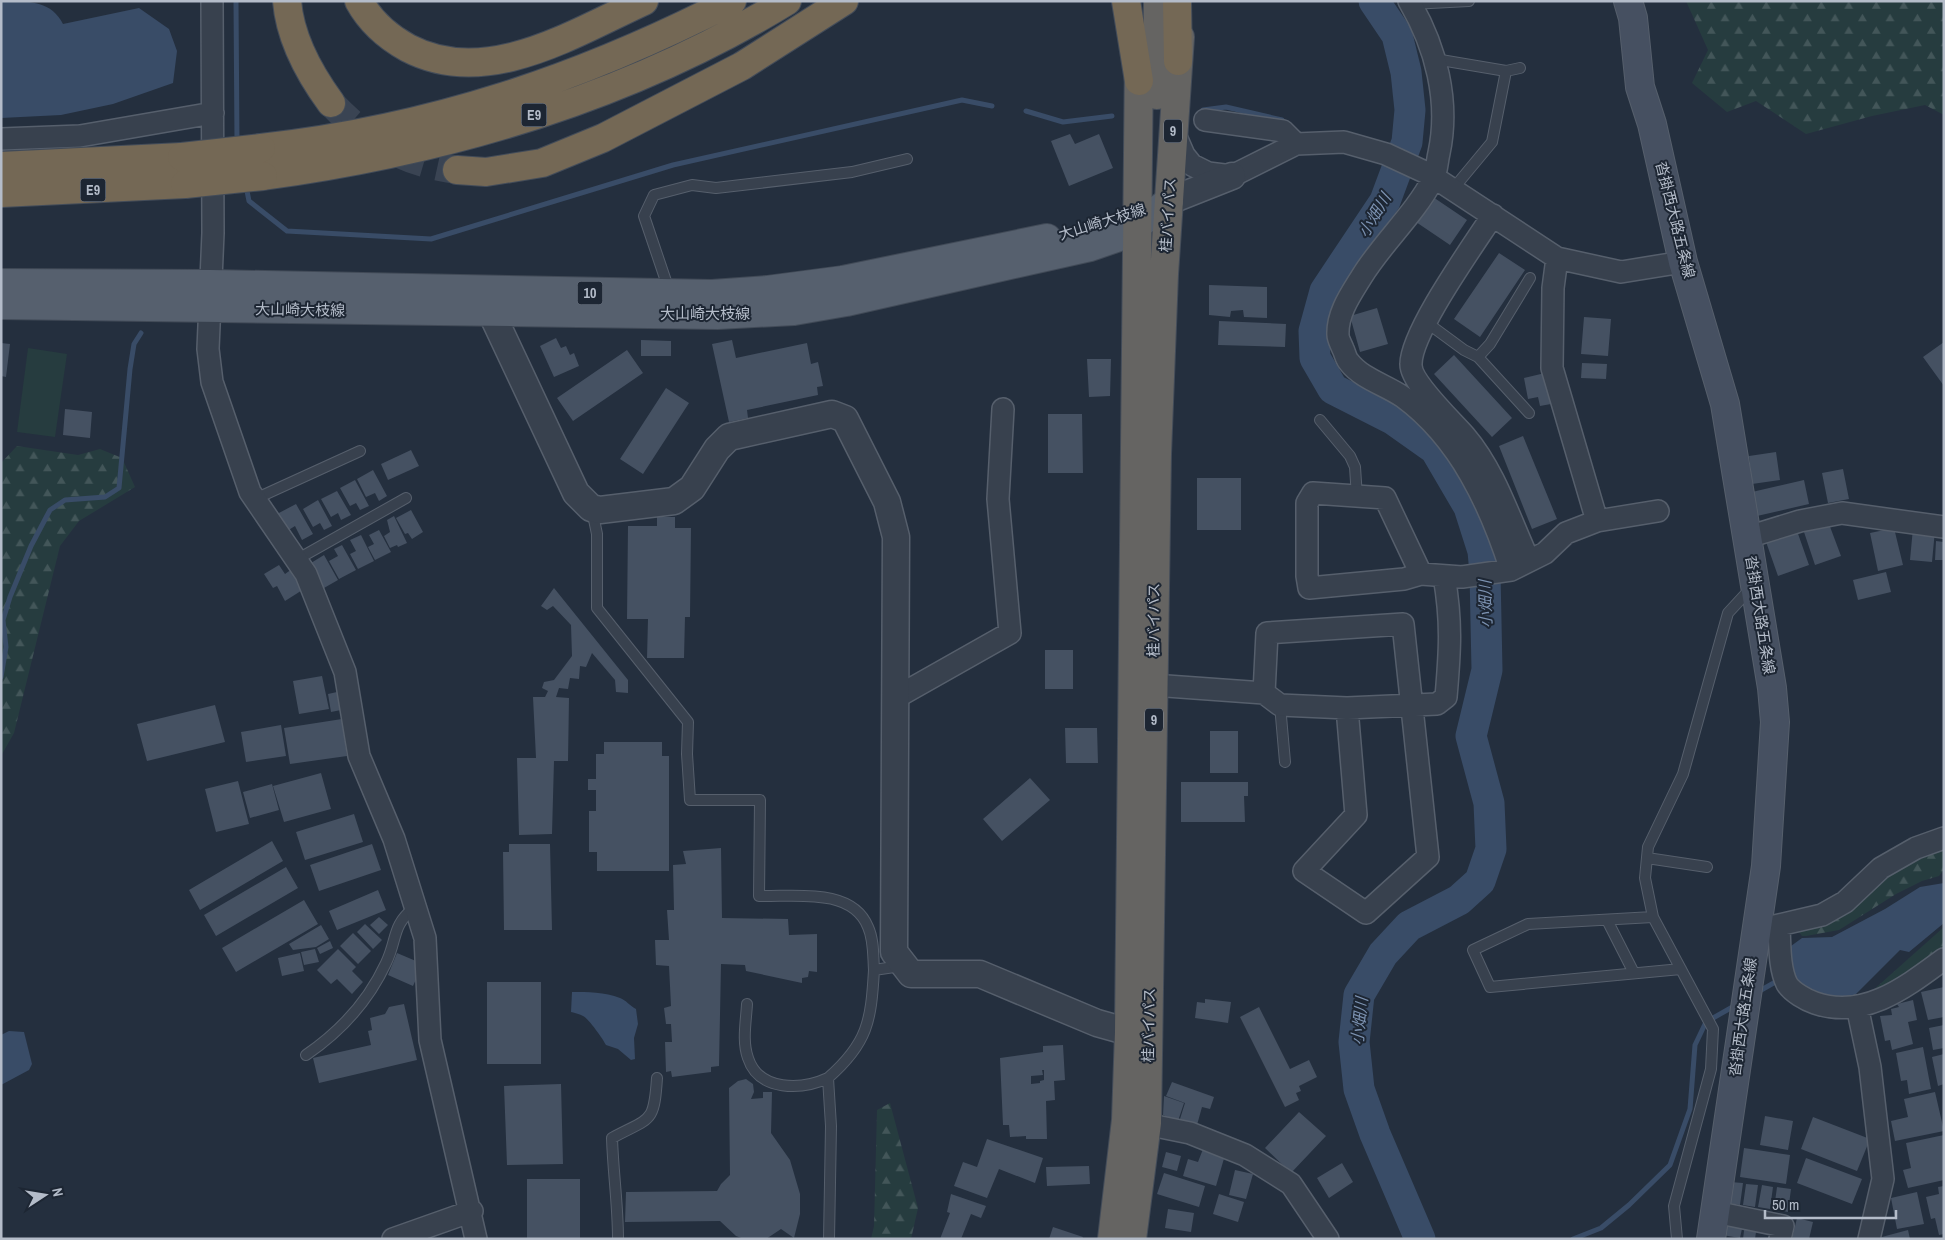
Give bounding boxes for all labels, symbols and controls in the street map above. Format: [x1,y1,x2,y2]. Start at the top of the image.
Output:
road number: E9 [522,104,546,126]
road number: 9 [1164,120,1182,142]
street label: 沓掛西大路五条線 [1651,159,1700,281]
street label: 桂バイパス [1154,177,1181,253]
road number: E9 [80,178,106,202]
water label: 小畑川 [1352,187,1397,241]
street label: 大山崎大枝線 [1056,198,1148,245]
road number: 10 [578,282,602,304]
street label: 大山崎大枝線 [255,298,345,321]
street label: 大山崎大枝線 [660,303,750,324]
street label: 沓掛西大路五条線 [1741,554,1780,676]
water label: 小畑川 [1474,578,1496,628]
street label: 桂バイパス [1143,583,1164,657]
road number: 9 [1145,708,1163,732]
street label: 沓掛西大路五条線 [1724,956,1761,1078]
street label: 桂バイパス [1137,987,1160,1063]
water label: 小畑川 [1346,994,1373,1046]
north arrow [20,1170,70,1220]
text: N [48,1186,67,1198]
scale bar [1765,1188,1896,1220]
text: 50 m [1772,1194,1799,1215]

